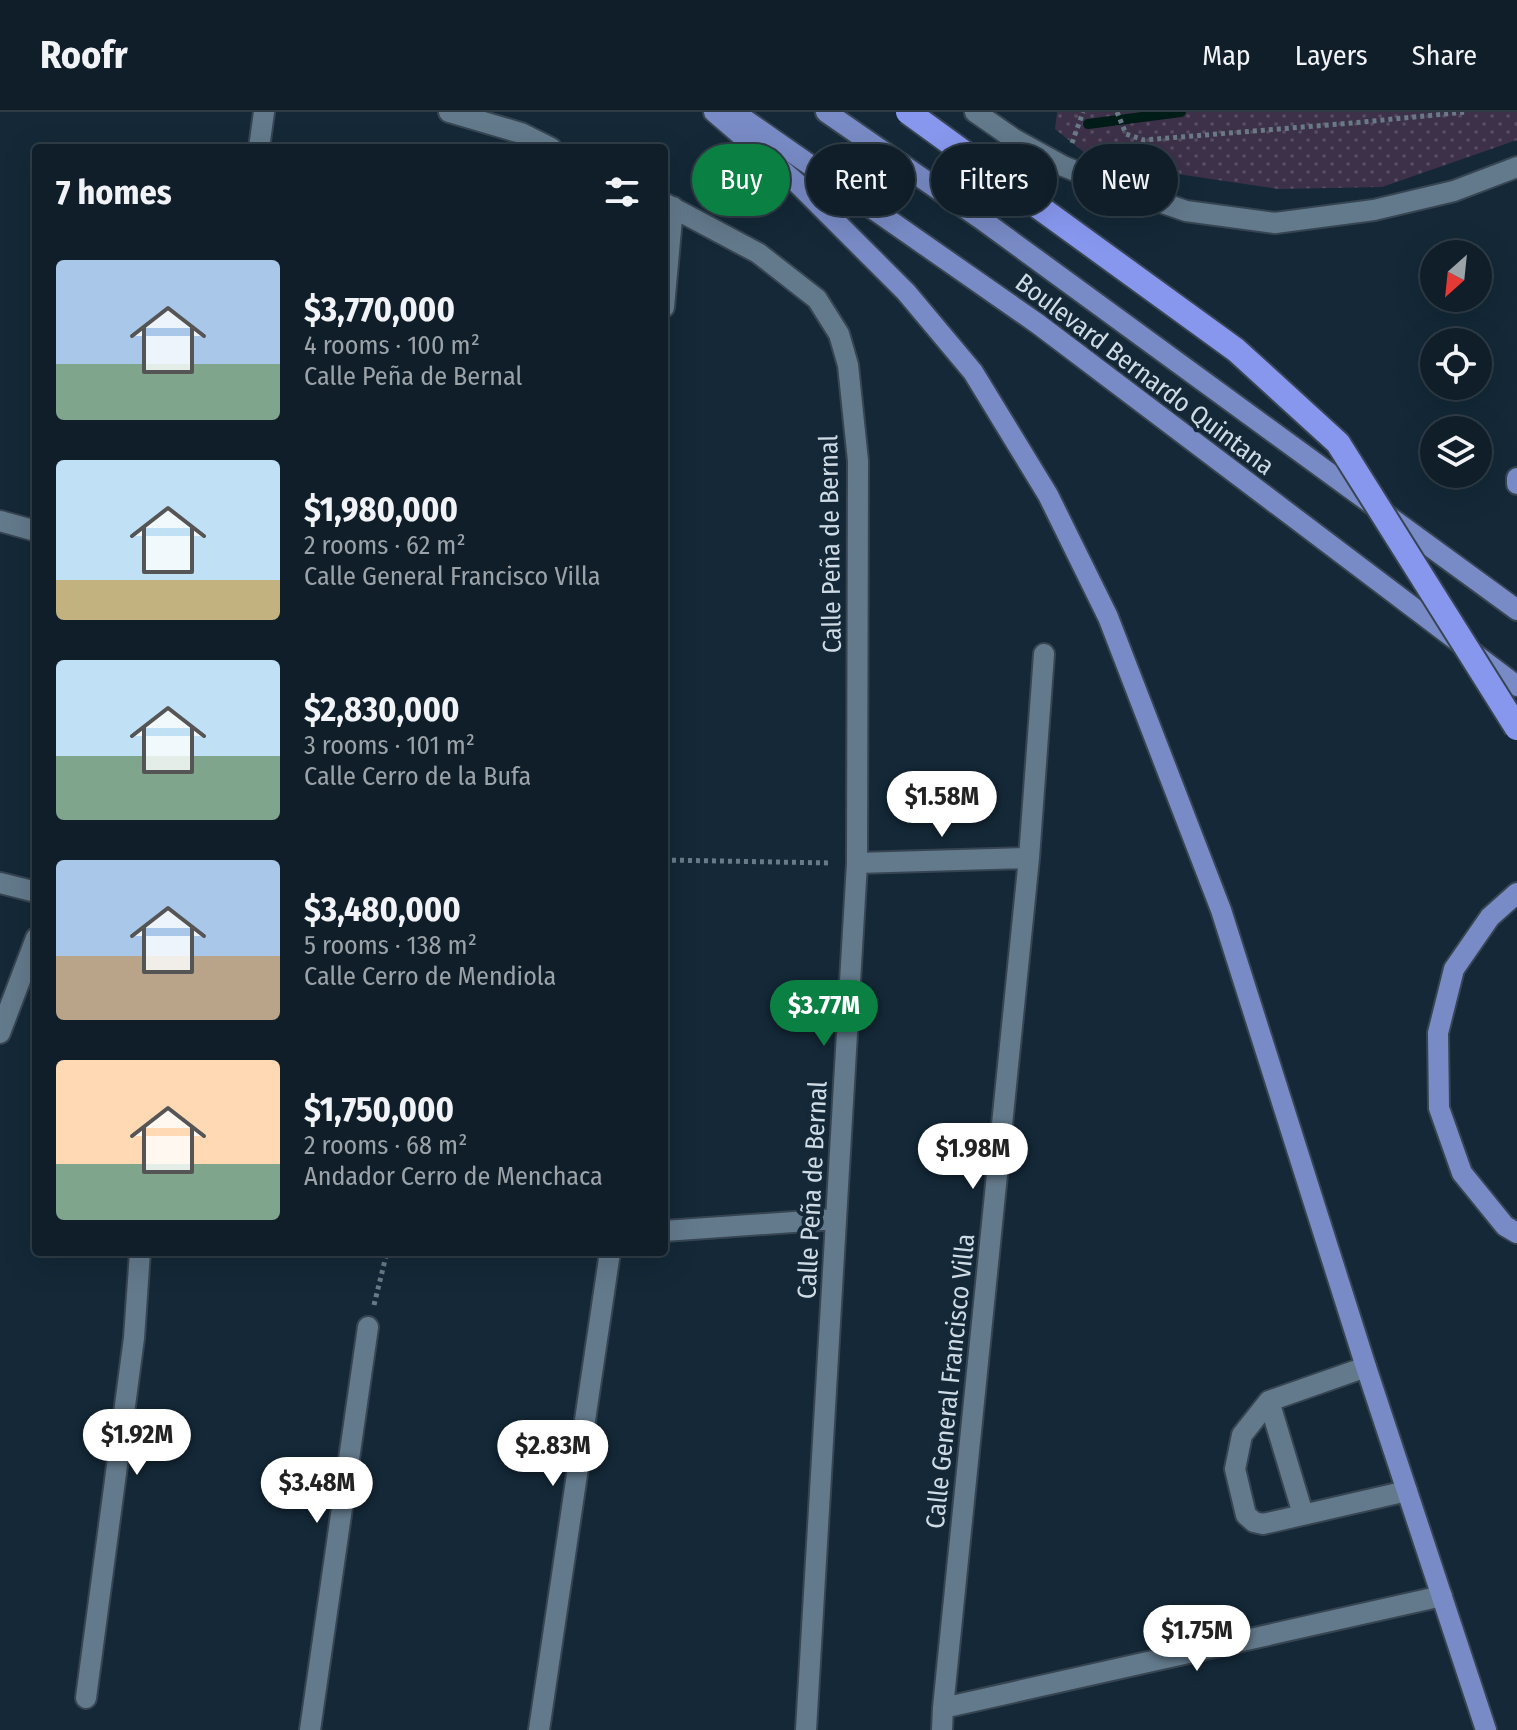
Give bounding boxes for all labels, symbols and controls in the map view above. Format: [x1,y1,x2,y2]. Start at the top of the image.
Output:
text: Roofr [40,32,128,78]
text: Map [1202,39,1251,72]
text: Layers [1295,39,1368,72]
text: Share [1412,39,1477,72]
chip: Buy [692,144,790,216]
chip: Rent [806,144,915,216]
chip: Filters [931,144,1057,216]
chip: New [1073,144,1178,216]
icon: filters [600,170,644,214]
text: 7 homes [56,172,172,213]
north arrow [1420,240,1492,312]
map controls [1420,240,1492,488]
street label: Boulevard Bernardo Quintana [1009,267,1280,482]
text: $3,770,000 [304,289,455,330]
icon: home [120,292,216,388]
button: locate [1420,328,1492,400]
text: 4 rooms · 100 m² [304,330,480,361]
text: Calle Peña de Bernal [304,361,522,392]
button: layers [1420,416,1492,488]
street label: Calle Peña de Bernal [813,434,848,653]
text: $1,980,000 [304,489,458,530]
icon: home [120,492,216,588]
text: 2 rooms · 62 m² [304,530,466,561]
text: Calle General Francisco Villa [304,561,601,592]
text: $2,830,000 [304,689,460,730]
icon: home [120,692,216,788]
text: 3 rooms · 101 m² [304,730,475,761]
text: Calle Cerro de la Bufa [304,761,531,792]
pin: $1.58M [877,771,1007,839]
text: $1.58M [905,781,979,812]
text: $3,480,000 [304,889,461,930]
icon: home [120,892,216,988]
text: 5 rooms · 138 m² [304,930,477,961]
text: Calle Cerro de Mendiola [304,961,556,992]
pin: $3.77M [759,980,889,1048]
text: $3.77M [788,990,860,1021]
street label: Calle Peña de Bernal [791,1080,834,1300]
text: $1,750,000 [304,1089,454,1130]
icon: home [120,1092,216,1188]
pin: $1.98M [908,1123,1038,1191]
text: 2 rooms · 68 m² [304,1130,467,1161]
text: $1.98M [936,1133,1010,1164]
text: Andador Cerro de Menchaca [304,1161,603,1192]
street label: Calle General Francisco Villa [920,1232,981,1530]
pin: $1.92M [72,1409,202,1477]
text: $1.92M [101,1419,173,1450]
pin: $2.83M [488,1420,618,1488]
text: $2.83M [515,1430,591,1461]
pin: $3.48M [252,1457,382,1525]
text: $3.48M [279,1467,355,1498]
pin: $1.75M [1132,1605,1262,1673]
text: $1.75M [1161,1615,1233,1646]

